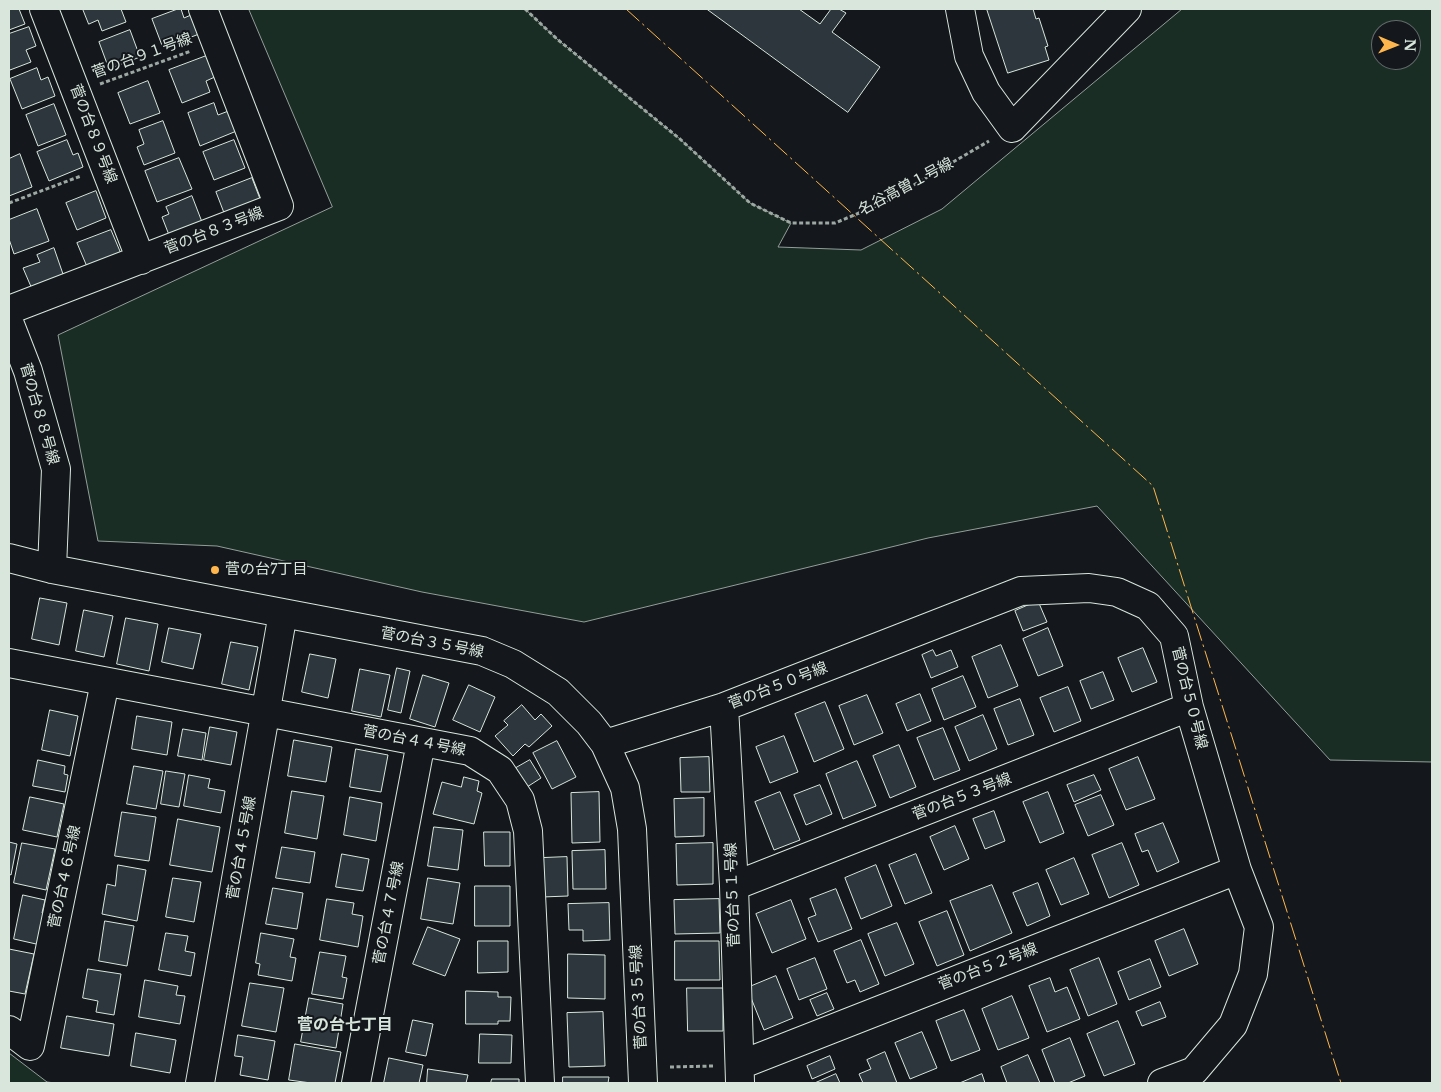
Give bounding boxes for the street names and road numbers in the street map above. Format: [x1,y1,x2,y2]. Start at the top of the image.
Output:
street label: 菅の台９１号線 [90,30,194,82]
street label: 菅の台８９号線 [66,82,120,186]
street label: 名谷高曽１号線 [855,154,957,220]
street label: 菅の台８３号線 [162,204,266,258]
street label: 菅の台８８号線 [16,361,62,467]
street label: 菅の台３５号線 [379,624,485,662]
street label: 菅の台５０号線 [1168,645,1210,751]
street label: 菅の台５０号線 [726,659,830,713]
street label: 菅の台４４号線 [361,722,467,760]
street label: 菅の台５３号線 [910,770,1014,824]
street label: 菅の台４５号線 [224,795,260,901]
street label: 菅の台４６号線 [45,824,85,930]
street label: 菅の台５１号線 [722,842,744,948]
street label: 菅の台４７号線 [370,860,408,966]
street label: 菅の台５２号線 [936,940,1040,994]
street label: 菅の台３５号線 [627,944,651,1050]

